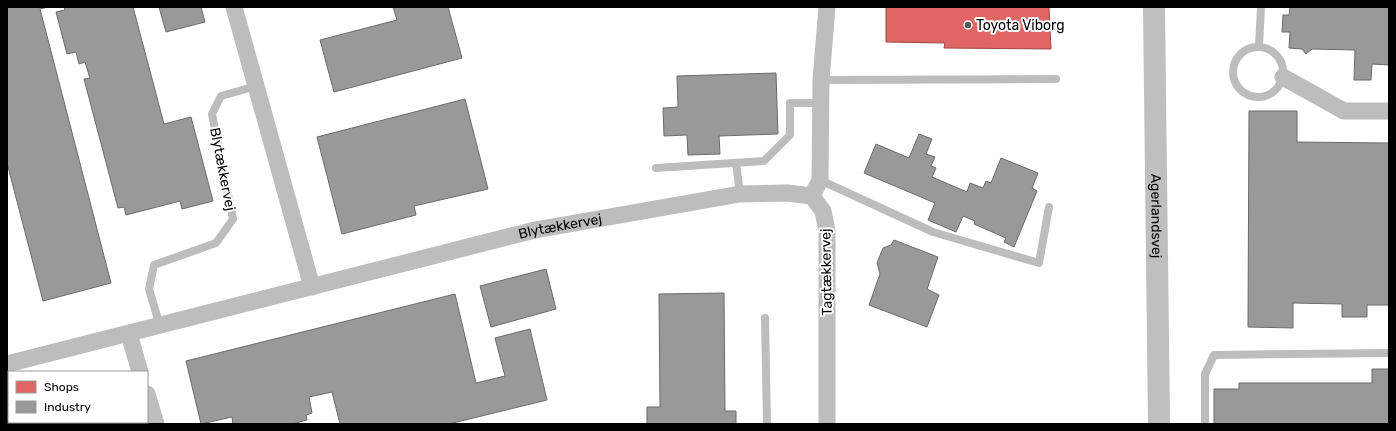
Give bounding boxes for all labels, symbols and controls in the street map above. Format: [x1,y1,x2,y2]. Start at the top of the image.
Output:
place label: Toyota Viborg [976,17,1065,34]
marker: Toyota Viborg [963,20,973,30]
street label: Blytækkervej [206,126,239,212]
street label: Agerlandsvej [1147,174,1165,258]
street label: Blytækkervej [516,210,603,243]
street label: Tagtækkervej [817,228,836,316]
legend [8,371,148,423]
text: Shops [44,380,79,394]
text: Industry [44,400,91,414]

